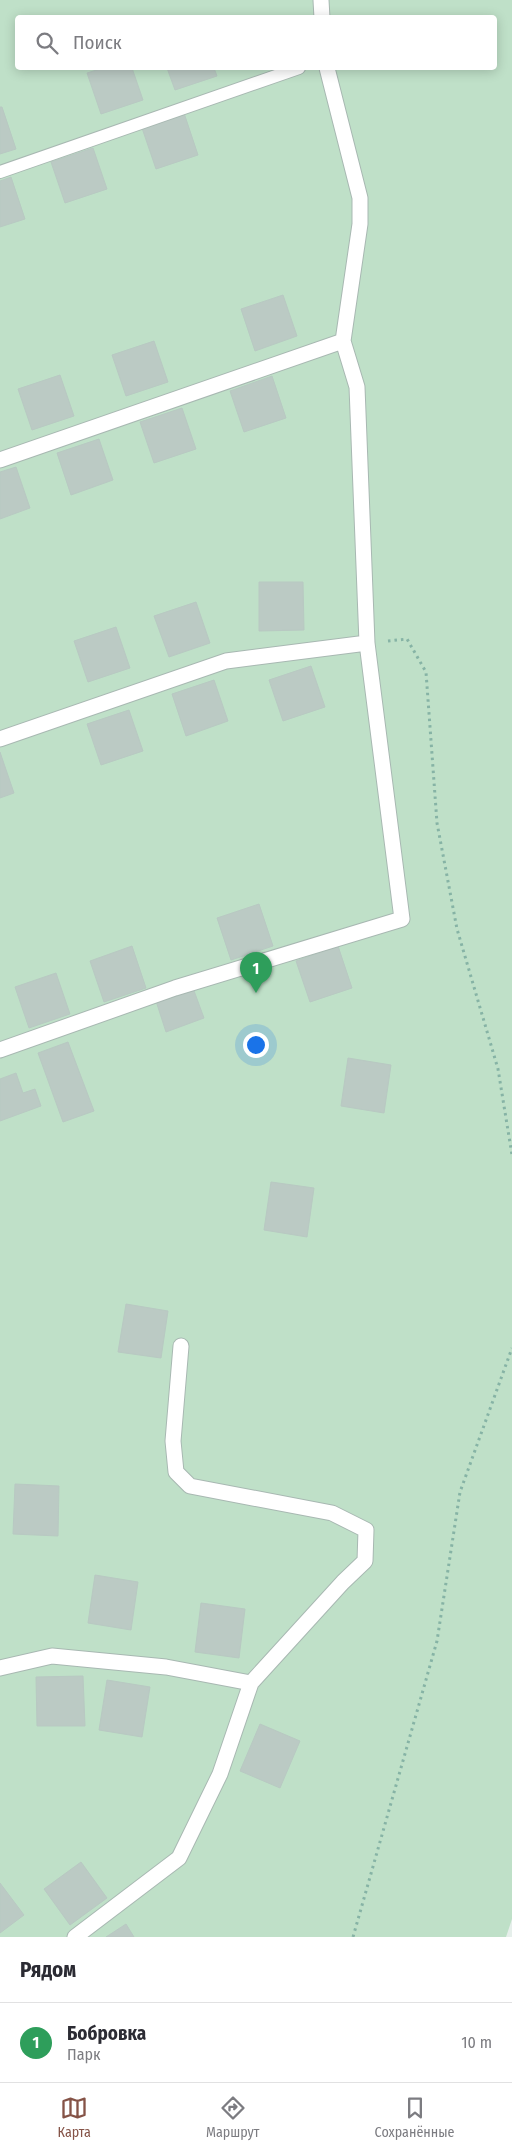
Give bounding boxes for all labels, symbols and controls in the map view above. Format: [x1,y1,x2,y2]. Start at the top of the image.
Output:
search box [15,15,497,70]
icon: search [33,29,61,57]
text: Поиск [73,31,122,54]
pin: 1 [240,952,272,993]
your location [243,1032,269,1058]
text: Рядом [20,1957,76,1983]
text: Бобровка [67,2022,146,2045]
text: 1 [33,2033,39,2052]
text: 10 m [461,2033,492,2052]
text: Парк [67,2045,101,2064]
tab: Карта [58,2094,91,2141]
tab: Маршрут [206,2094,260,2141]
tab: Сохранённые [375,2094,454,2141]

